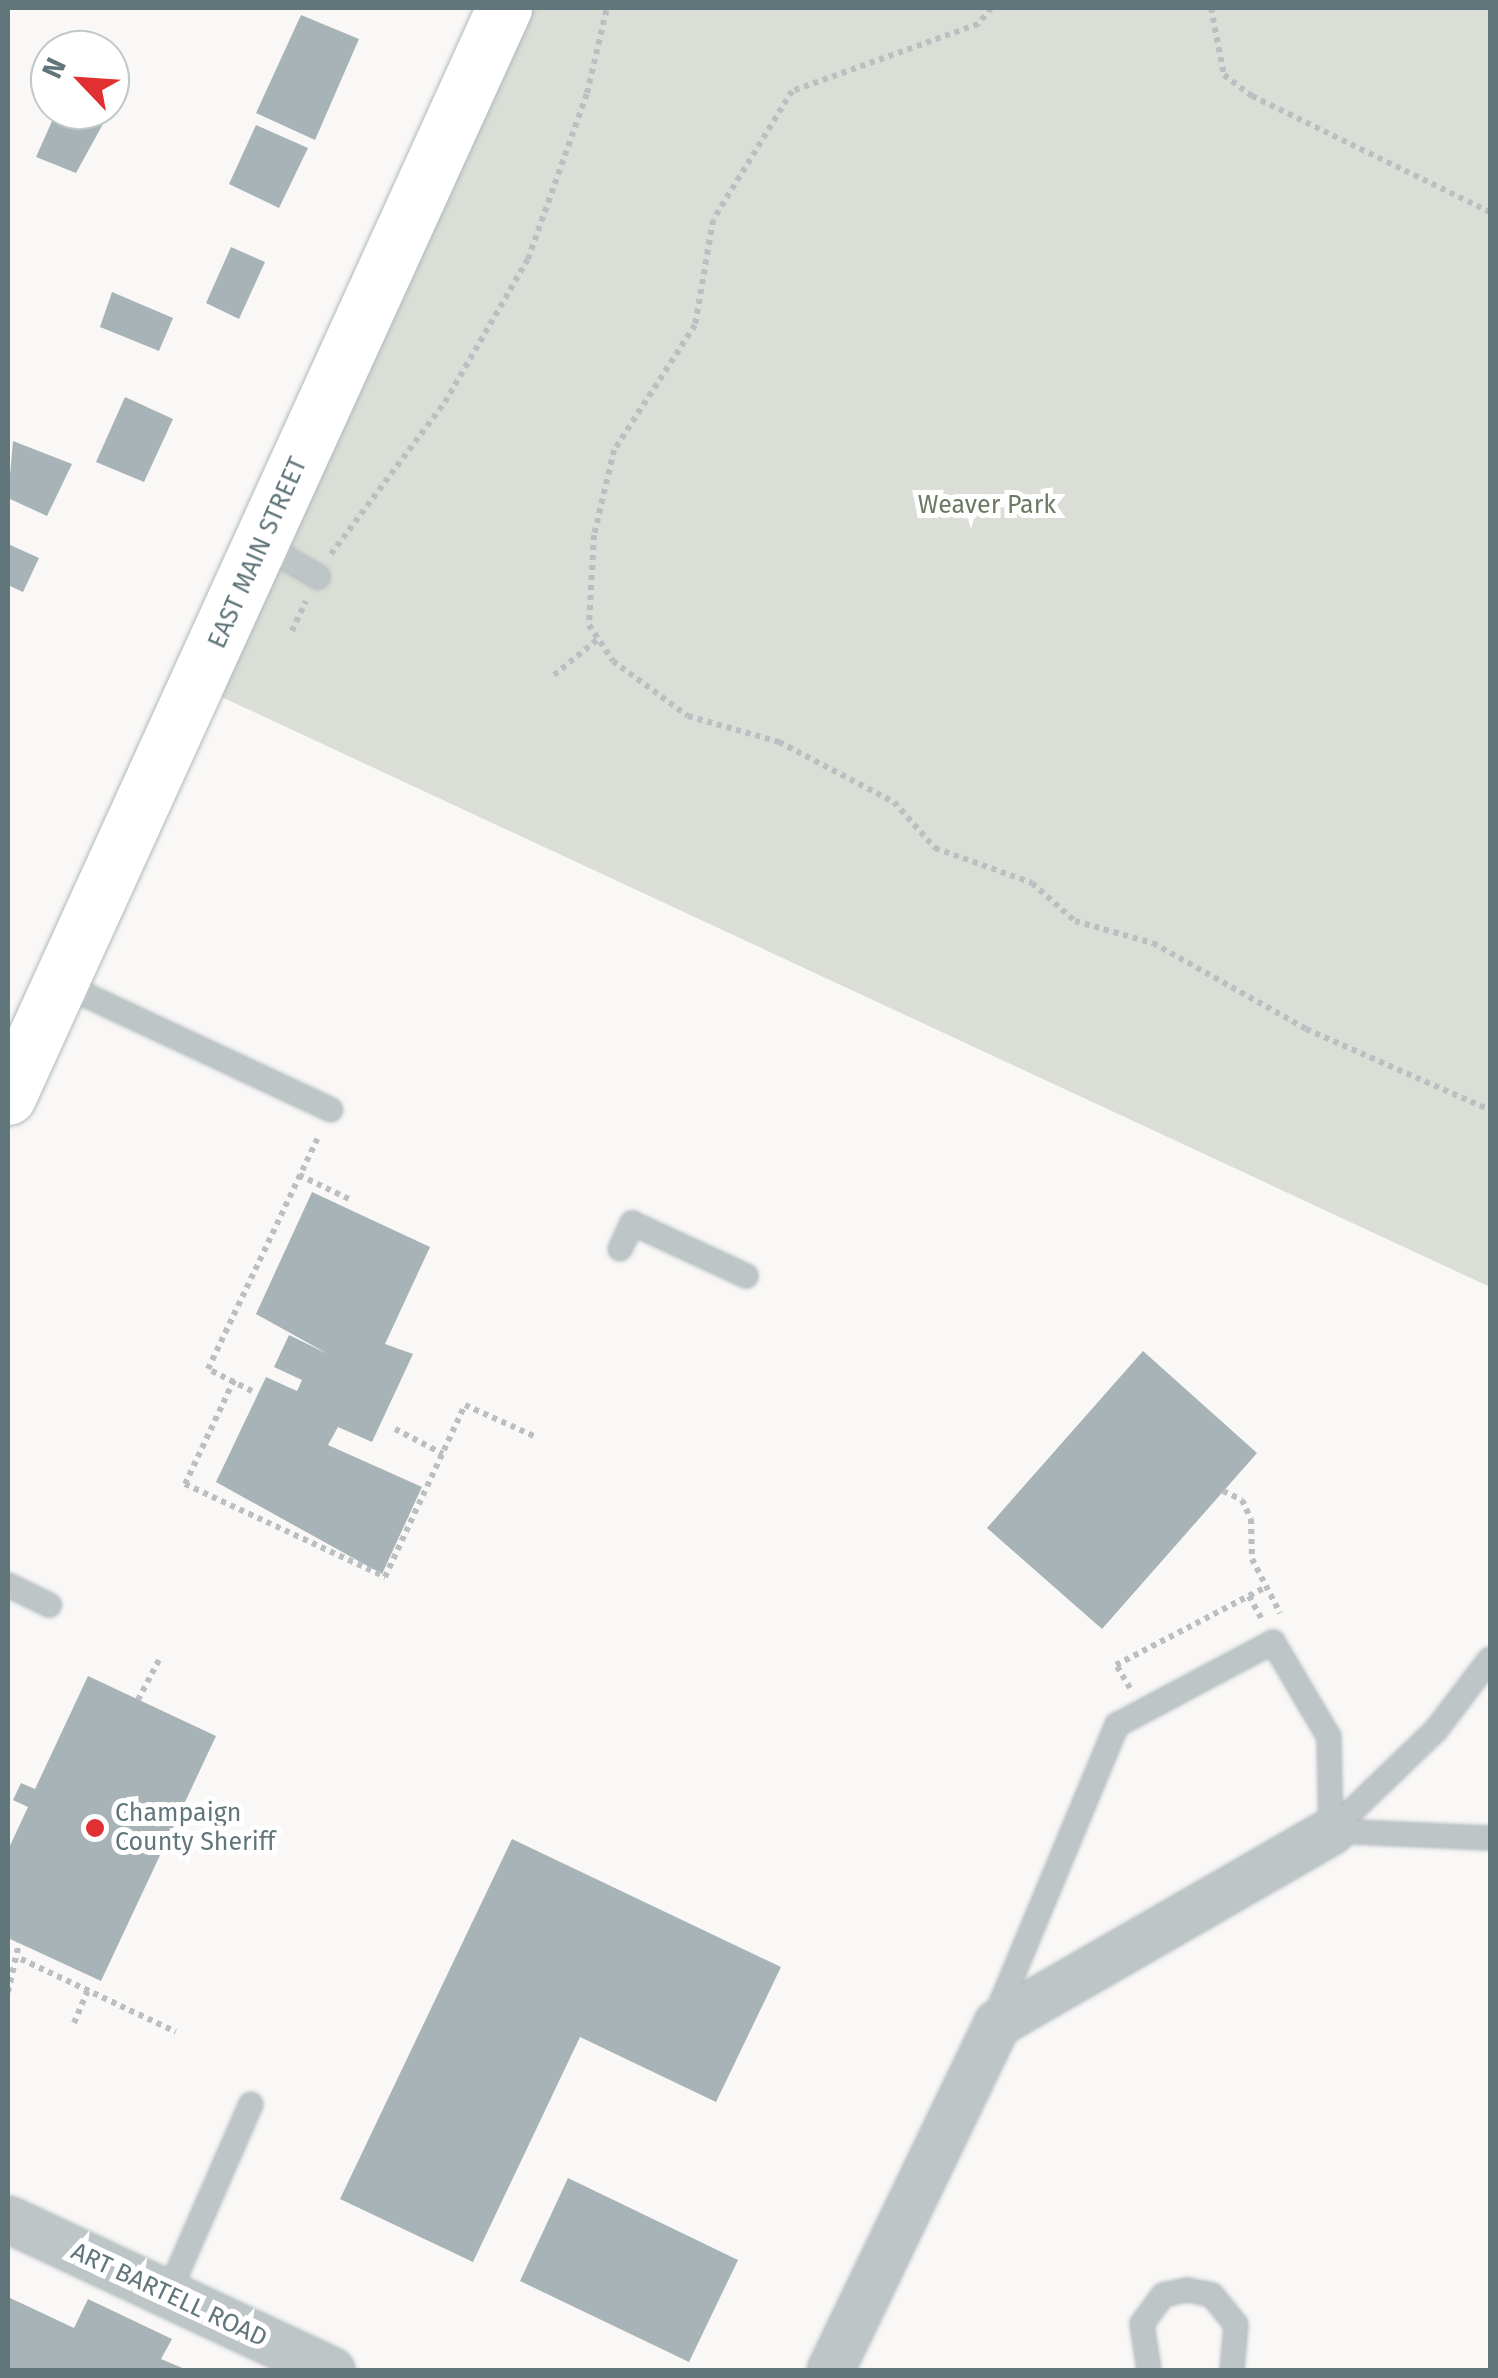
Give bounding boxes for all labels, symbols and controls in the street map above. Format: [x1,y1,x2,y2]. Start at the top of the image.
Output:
north arrow [30,30,130,130]
text: N [35,53,73,83]
street label: EAST MAIN STREET [202,453,314,653]
park label: Weaver Park [918,490,1056,520]
place label: Champaign County Sheriff [115,1799,275,1858]
marker: Champaign County Sheriff [84,1817,106,1839]
street label: ART BARTELL ROAD [66,2236,272,2354]

